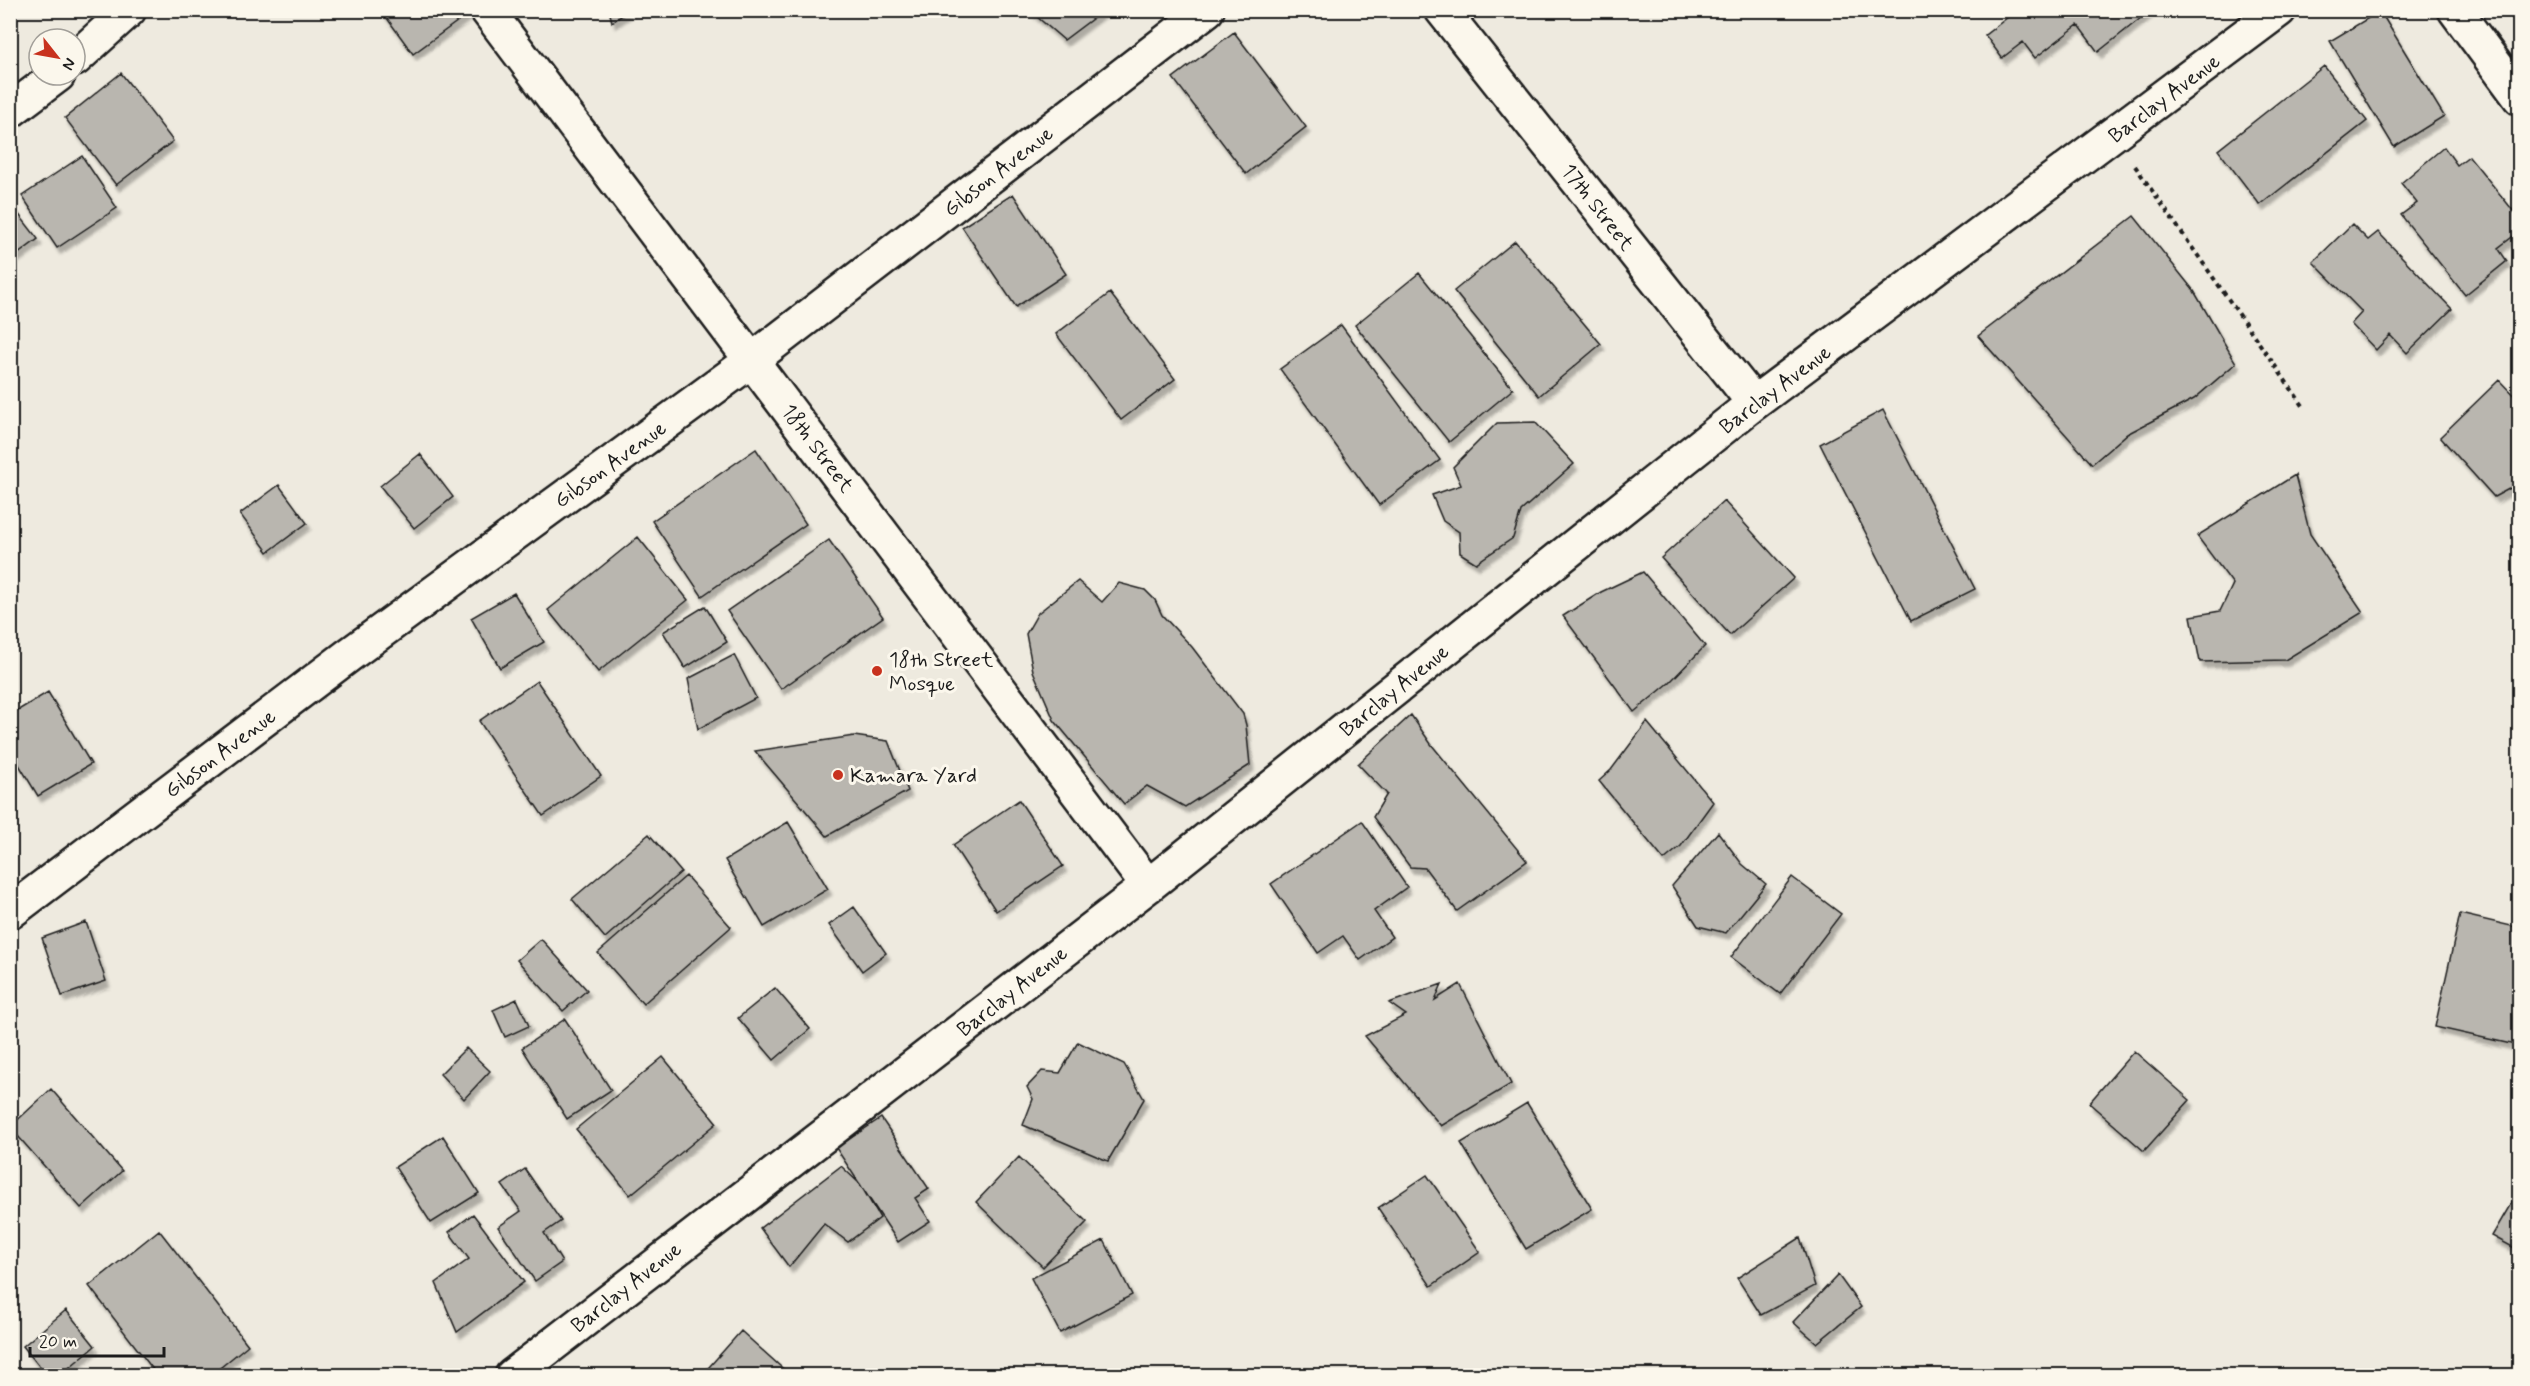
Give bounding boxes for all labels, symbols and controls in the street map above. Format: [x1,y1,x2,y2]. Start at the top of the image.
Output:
north arrow [27,27,87,87]
street label: Barclay Avenue [2103,47,2226,150]
text: N [57,54,80,74]
street label: Gibson Avenue [938,120,1059,224]
street label: 17th Street [1554,158,1640,258]
street label: Barclay Avenue [1714,338,1837,441]
street label: 18th Street [775,398,860,499]
street label: Gibson Avenue [549,415,672,515]
street label: Barclay Avenue [1334,638,1455,744]
place label: 18th Street Mosque [889,646,994,698]
marker: 18th Street Mosque [870,664,884,678]
street label: Gibson Avenue [159,703,282,805]
place label: Kamara Yard [850,762,977,790]
marker: Kamara Yard [831,768,845,782]
street label: Barclay Avenue [951,940,1074,1044]
street label: Barclay Avenue [565,1236,688,1340]
scale bar [30,1320,164,1358]
text: 20 m [39,1330,77,1354]

